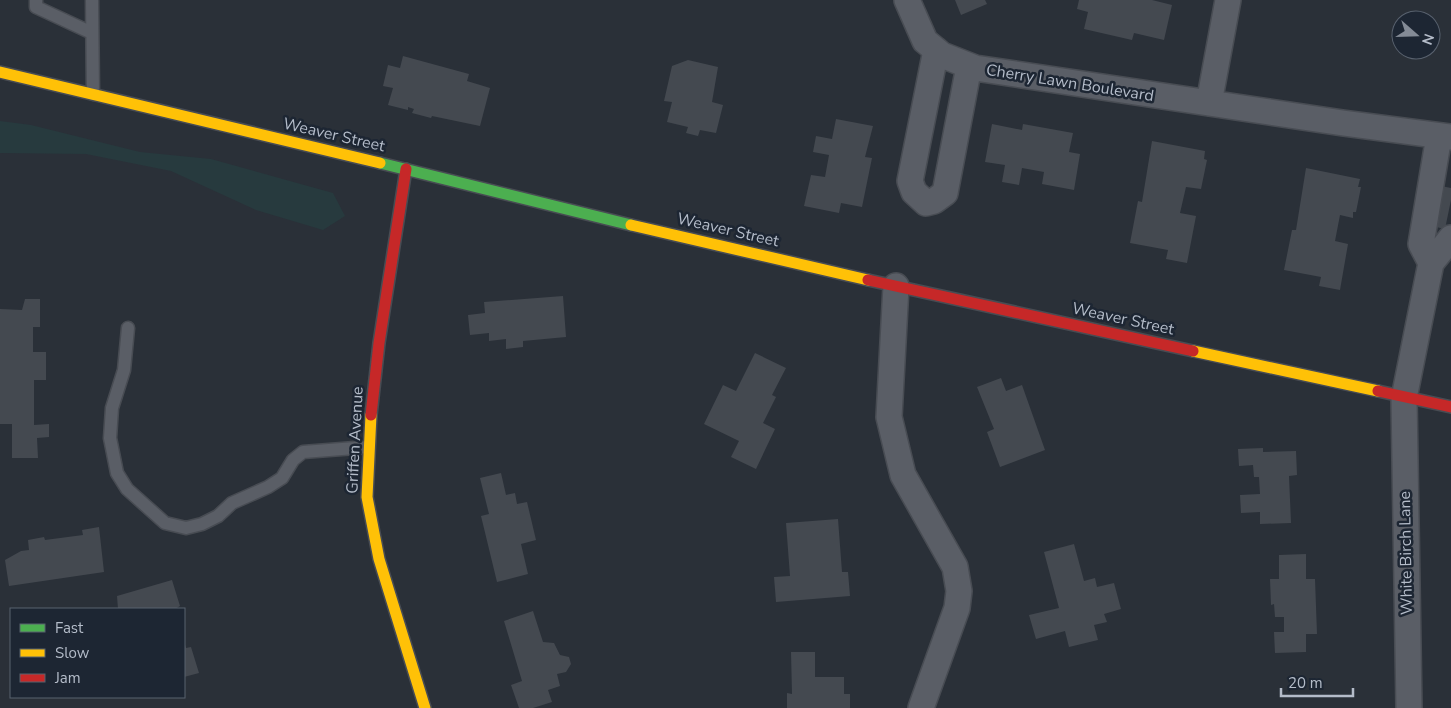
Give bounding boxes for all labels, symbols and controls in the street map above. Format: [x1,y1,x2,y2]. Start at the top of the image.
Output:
north arrow [1391,10,1441,60]
text: N [1417,31,1438,47]
street label: Cherry Lawn Boulevard [984,59,1156,107]
street label: Weaver Street [281,113,387,157]
street label: Weaver Street [675,208,781,252]
street label: Weaver Street [1070,297,1176,341]
street label: Griffen Avenue [341,386,369,494]
street label: White Birch Lane [1394,491,1418,615]
legend [10,608,185,698]
text: Fast [55,618,84,638]
text: Slow [55,643,90,663]
scale bar [1281,666,1354,698]
text: Jam [54,668,81,688]
text: 20 m [1288,673,1323,693]

